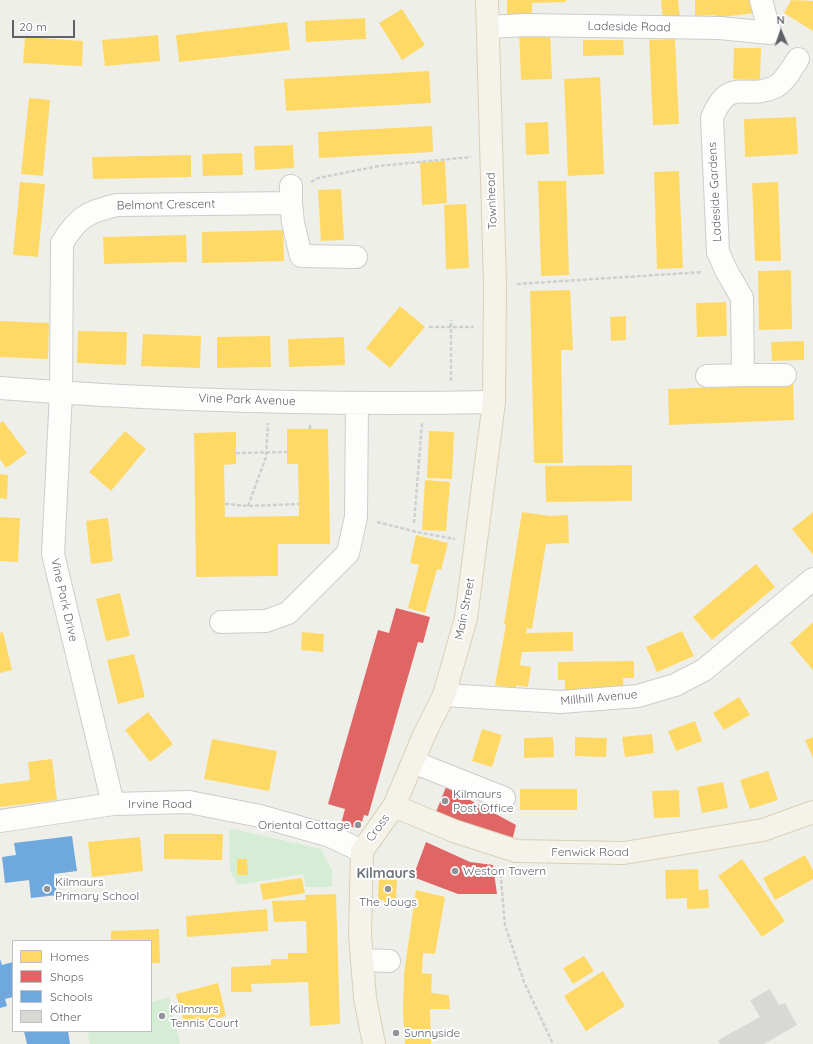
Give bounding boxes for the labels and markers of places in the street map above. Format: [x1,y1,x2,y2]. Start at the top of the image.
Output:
place label: Kilmaurs Post Office [453,787,514,815]
marker: Kilmaurs Post Office [440,796,450,806]
place label: Oriental Cottage [258,818,350,832]
marker: Oriental Cottage [353,820,363,830]
place label: Weston Tavern [463,864,546,878]
marker: Weston Tavern [450,866,460,876]
place label: Kilmaurs Primary School [55,875,139,903]
marker: Kilmaurs Primary School [42,884,52,894]
marker: The Jougs [383,884,393,894]
place label: The Jougs [359,895,417,909]
place label: Kilmaurs Tennis Court [170,1002,239,1030]
marker: Kilmaurs Tennis Court [157,1011,167,1021]
place label: Sunnyside [404,1026,460,1040]
marker: Sunnyside [391,1028,401,1038]

